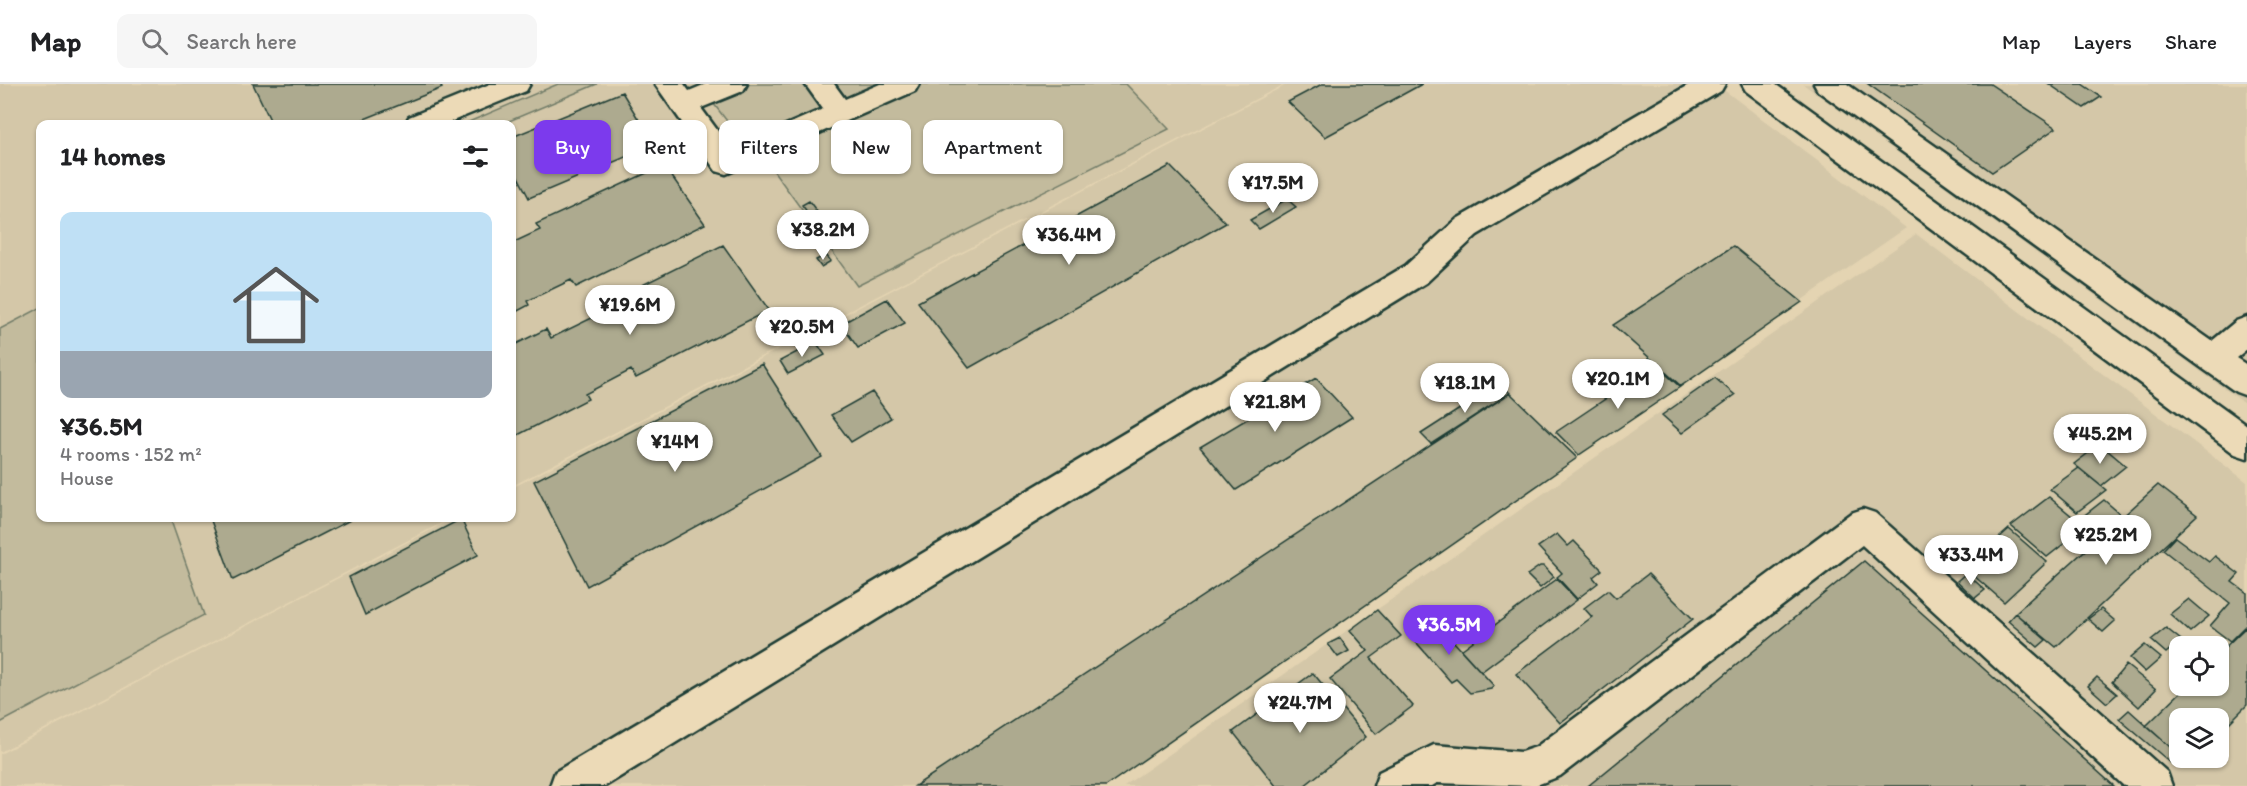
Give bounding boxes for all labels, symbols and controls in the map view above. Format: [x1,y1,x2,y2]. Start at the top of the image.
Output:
search box [117,14,537,68]
text: Map [30,24,81,58]
icon: search [138,25,171,58]
text: Search here [186,28,297,55]
text: Map [2002,29,2041,54]
text: Layers [2074,29,2132,54]
text: Share [2165,29,2217,54]
chip: Buy [534,120,611,174]
chip: Rent [623,120,707,174]
chip: Filters [719,120,819,174]
chip: New [831,120,911,174]
chip: Apartment [923,120,1063,174]
text: 14 homes [60,140,166,172]
icon: filters [459,140,492,173]
pin: ¥17.5M [1224,163,1322,214]
text: ¥17.5M [1242,170,1304,194]
pin: ¥38.2M [774,210,872,261]
pin: ¥36.4M [1020,215,1118,266]
text: ¥38.2M [791,217,855,241]
text: ¥36.4M [1036,222,1102,246]
icon: home [222,251,330,359]
pin: ¥19.6M [581,285,679,336]
text: ¥19.6M [599,292,661,316]
pin: ¥20.5M [753,307,851,358]
text: ¥20.5M [769,314,835,338]
pin: ¥20.1M [1569,359,1667,410]
pin: ¥18.1M [1416,363,1514,414]
text: ¥20.1M [1586,366,1650,390]
text: ¥18.1M [1434,370,1496,394]
pin: ¥21.8M [1226,382,1324,433]
text: ¥21.8M [1244,389,1306,413]
text: ¥36.5M [60,410,143,442]
pin: ¥45.2M [2051,414,2149,465]
text: ¥45.2M [2068,421,2132,445]
pin: ¥14M [639,422,711,473]
text: ¥14M [651,429,699,453]
text: 4 rooms · 152 m² [60,442,202,466]
text: House [60,466,114,490]
pin: ¥25.2M [2057,515,2155,566]
text: ¥25.2M [2074,522,2138,546]
pin: ¥33.4M [1922,535,2020,586]
text: ¥33.4M [1938,542,2004,566]
pin: ¥36.5M [1400,605,1498,656]
text: ¥36.5M [1417,612,1481,636]
map controls [2169,636,2229,768]
button: locate [2169,636,2229,696]
pin: ¥24.7M [1251,683,1349,734]
text: ¥24.7M [1268,690,1332,714]
button: layers [2169,708,2229,768]

